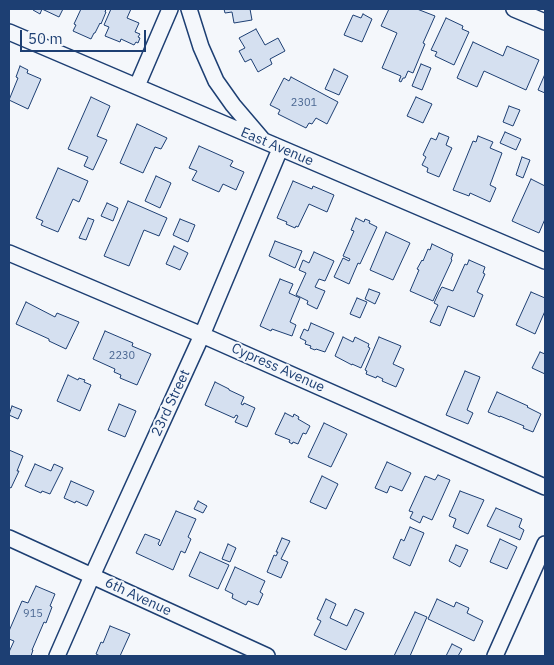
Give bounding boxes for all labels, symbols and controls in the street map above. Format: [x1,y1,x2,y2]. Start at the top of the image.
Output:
scale bar [22,20,149,52]
text: 50 m [28,29,63,48]
house number: 2301 [291,96,317,110]
street label: East Avenue [238,124,316,170]
street label: Cypress Avenue [229,340,327,396]
house number: 2230 [109,349,135,363]
street label: 23rd Street [148,367,194,439]
street label: 6th Avenue [102,574,174,620]
house number: 915 [23,607,43,621]

